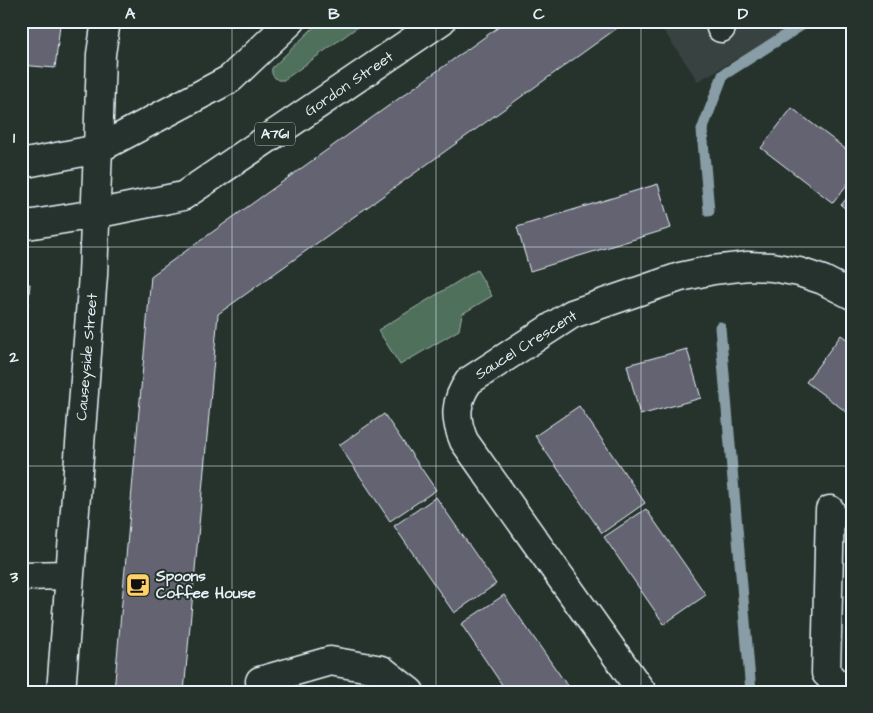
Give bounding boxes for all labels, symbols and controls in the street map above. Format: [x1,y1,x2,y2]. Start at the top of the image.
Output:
text: A [125,3,136,25]
text: B [328,3,340,25]
text: C [533,3,545,25]
text: D [738,3,749,25]
street label: Gordon Street [300,46,398,122]
road number: A761 [255,122,295,146]
text: 1 [13,127,16,149]
street label: Causeyside Street [71,293,104,422]
street label: Saucel Crescent [471,305,581,385]
text: 2 [8,346,19,368]
text: 3 [9,566,19,588]
place label: Spoons Coffee House [155,566,256,604]
cafe icon: Spoons Coffee House [125,572,151,598]

